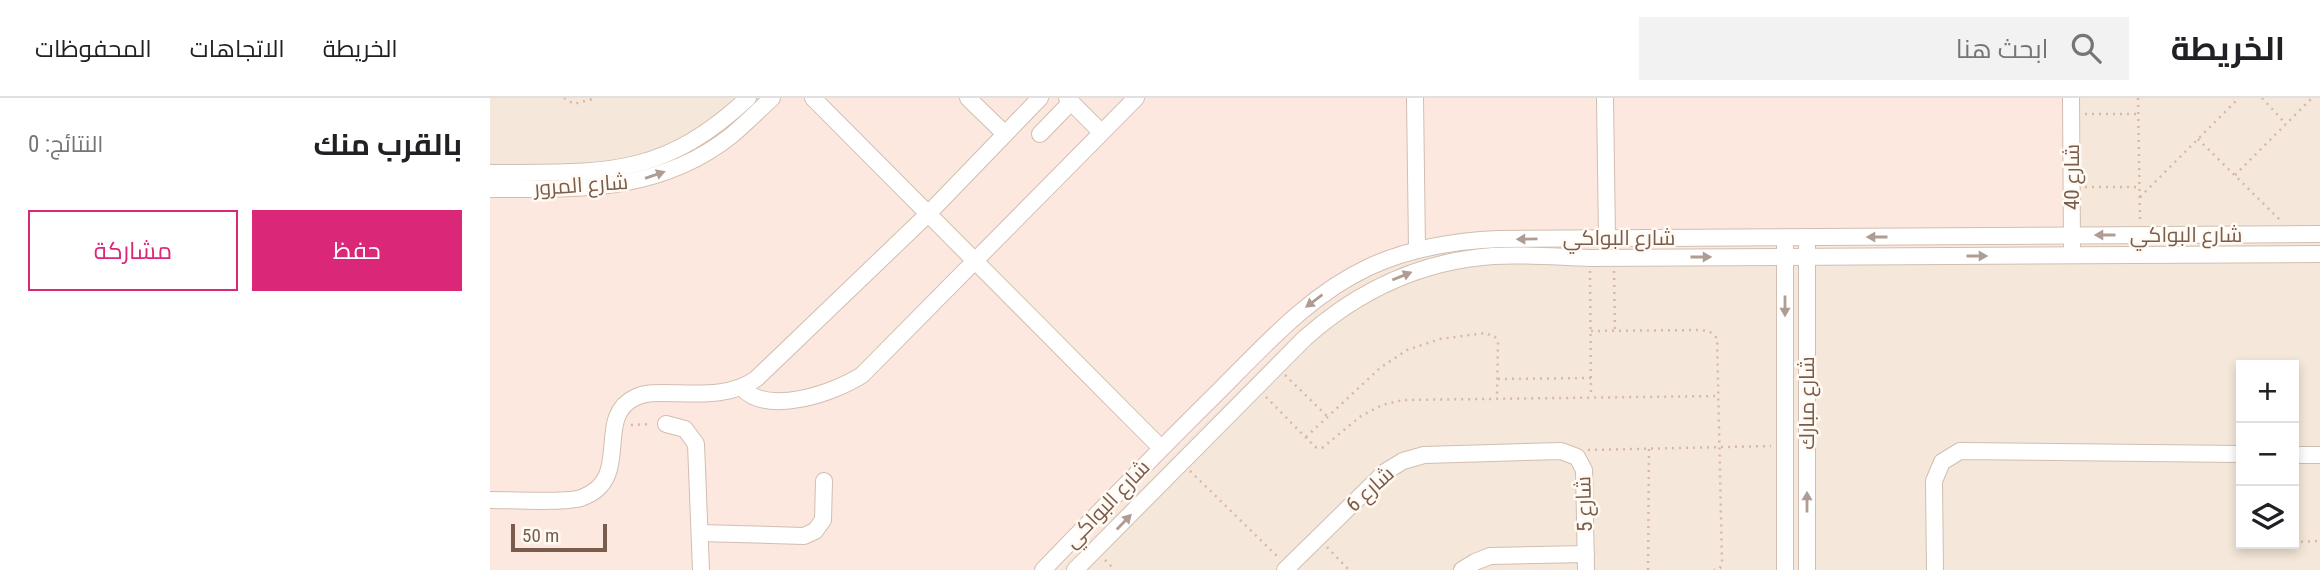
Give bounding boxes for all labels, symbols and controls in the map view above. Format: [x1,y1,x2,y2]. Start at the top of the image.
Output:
search box [1639,17,2129,80]
icon: search [2067,29,2105,67]
text: الخريطة [2171,29,2285,68]
text: ابحث هنا [1956,34,2049,64]
text: المحفوظات [35,35,152,63]
text: الاتجاهات [190,35,285,63]
text: الخريطة [323,35,398,63]
text: بالقرب منك [314,127,462,162]
text: النتائج: 0 [28,131,103,158]
street label: شارع 40 [2060,144,2086,210]
one-way arrow [644,169,665,180]
street label: شارع المرور [532,170,629,202]
button: مشاركة [28,210,238,291]
button: حفظ [252,210,462,291]
street label: شارع البواكي [2130,223,2242,251]
street label: شارع البواكي [1563,226,1675,254]
one-way arrow [2094,229,2116,241]
one-way arrow [1866,231,1888,242]
one-way arrow [1516,233,1538,245]
one-way arrow [1966,250,1988,262]
one-way arrow [1690,251,1712,263]
one-way arrow [1392,270,1413,281]
one-way arrow [1304,294,1323,308]
one-way arrow [1779,295,1791,317]
street label: شارع مبارك [1795,356,1821,450]
map controls [2236,360,2299,549]
button: + [2236,360,2299,423]
button: − [2236,423,2299,486]
street label: شارع البواكي [1059,455,1158,556]
street label: شارع 6 [1341,461,1400,518]
street label: شارع 5 [1571,476,1599,532]
button: layers [2236,486,2299,549]
one-way arrow [1801,491,1813,513]
one-way arrow [1115,514,1131,531]
scale bar [511,521,607,553]
text: 50 m [522,524,559,547]

